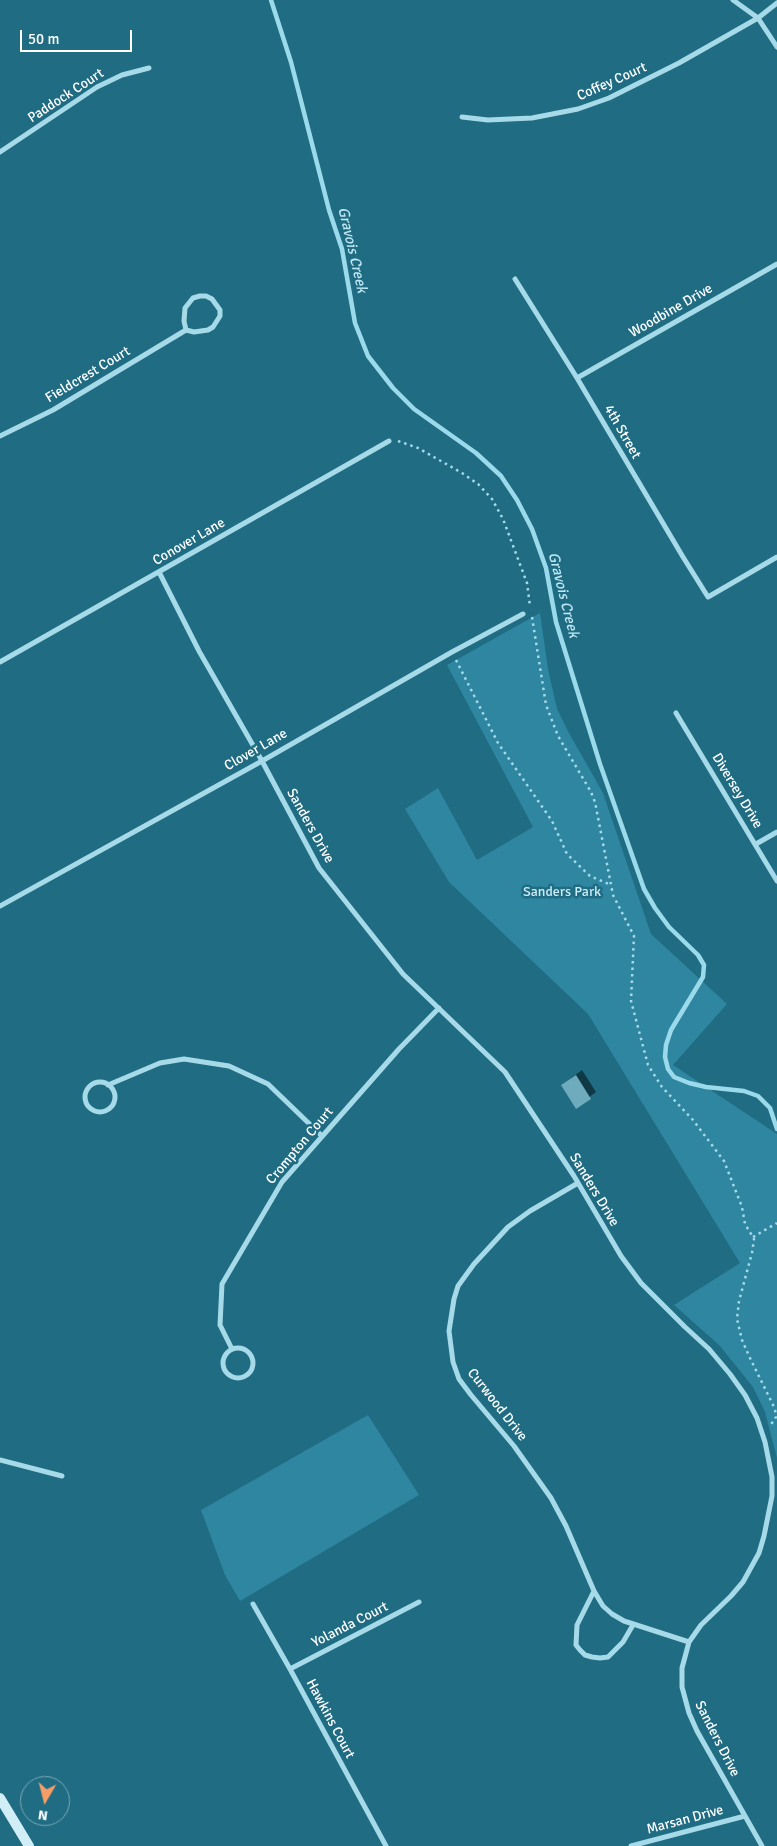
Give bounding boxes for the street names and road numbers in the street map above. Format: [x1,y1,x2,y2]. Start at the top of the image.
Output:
street label: Coffey Court [575,59,649,105]
street label: Paddock Court [25,65,107,127]
street label: Woodbine Drive [626,280,716,342]
street label: Fieldcrest Court [43,343,133,407]
street label: 4th Street [600,402,644,462]
street label: Conover Lane [150,515,228,569]
street label: Clover Lane [222,725,290,775]
street label: Diversey Drive [708,750,766,832]
street label: Sanders Drive [283,786,337,866]
street label: Crompton Court [263,1104,337,1188]
street label: Sanders Drive [566,1150,622,1230]
street label: Curwood Drive [463,1365,531,1445]
street label: Yolanda Court [309,1599,391,1651]
street label: Hawkins Court [302,1676,358,1762]
street label: Sanders Drive [691,1698,743,1780]
street label: Marsan Drive [645,1802,725,1838]

